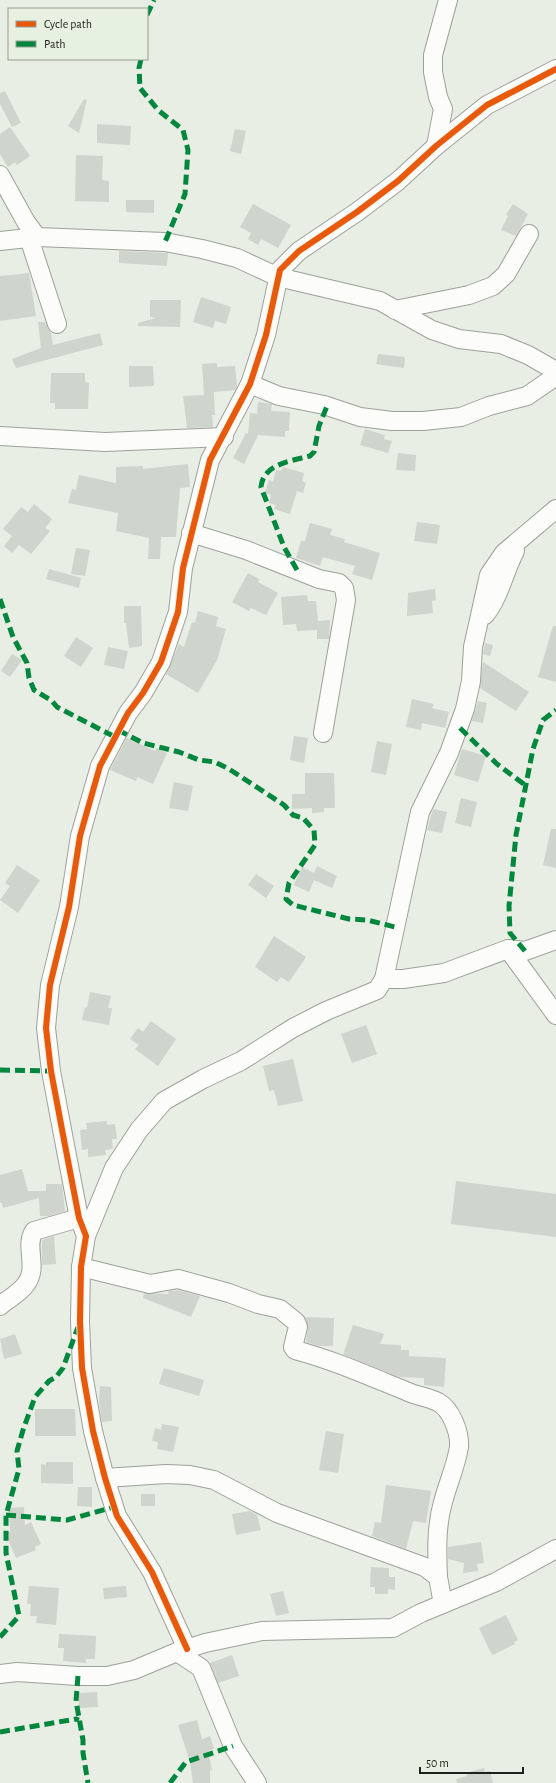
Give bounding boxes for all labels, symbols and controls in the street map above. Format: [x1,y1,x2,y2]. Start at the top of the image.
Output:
legend [8,8,148,60]
text: Cycle path [44,18,92,31]
text: Path [44,38,66,50]
scale bar [420,1749,523,1775]
text: 50 m [426,1757,449,1769]

